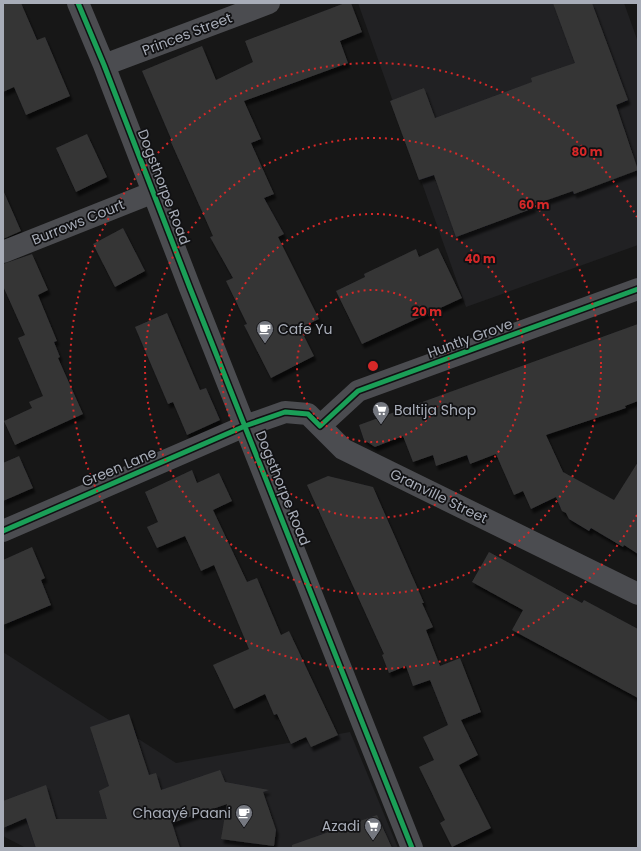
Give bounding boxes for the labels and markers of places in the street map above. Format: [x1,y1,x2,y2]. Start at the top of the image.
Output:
cafe icon: Cafe Yu [255,319,275,344]
place label: Cafe Yu [278,319,332,339]
centre of rings [366,359,380,373]
supermarket icon: Baltija Shop [371,400,391,425]
place label: Baltija Shop [394,400,476,420]
place label: Chaayé Paani [133,803,231,823]
cafe icon: Chaayé Paani [234,803,254,828]
place label: Azadi [322,816,360,836]
supermarket icon: Azadi [363,816,383,841]

